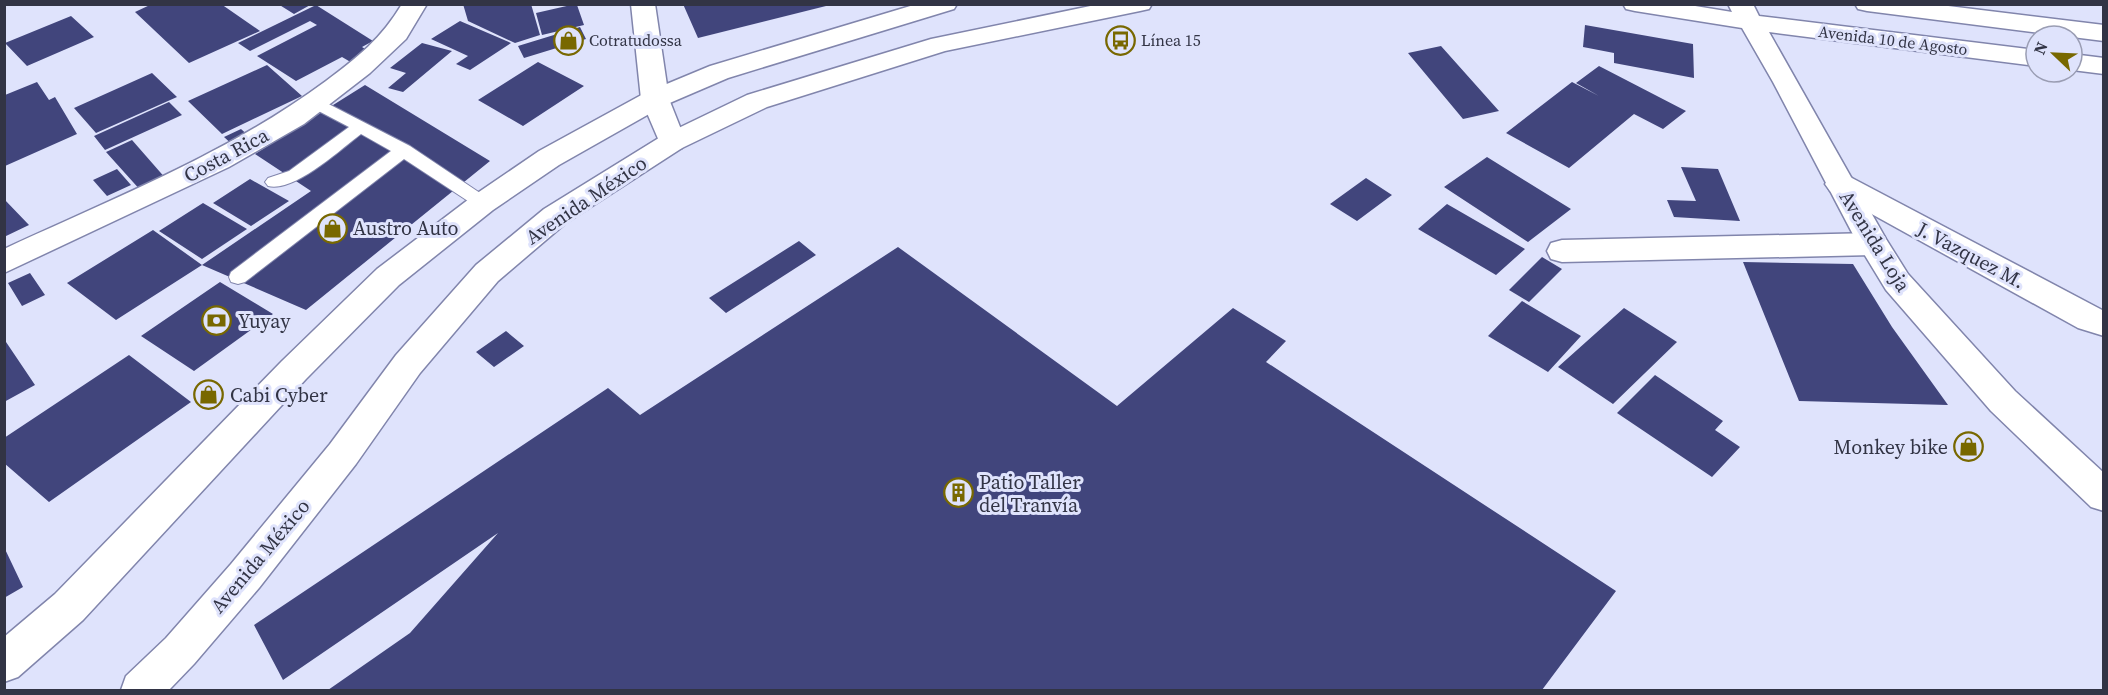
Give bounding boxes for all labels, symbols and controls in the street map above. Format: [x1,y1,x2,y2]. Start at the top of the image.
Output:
street label: Avenida 10 de Agosto [1817,20,1969,60]
shop icon: Cotratudossa [552,24,584,56]
bus stop icon: Línea 15 [1104,24,1136,56]
north arrow [2024,24,2084,84]
place label: Cotratudossa [589,29,683,51]
place label: Línea 15 [1141,29,1201,51]
text: N [2028,38,2053,58]
street label: Costa Rica [179,121,274,189]
street label: Avenida México [520,149,652,251]
street label: Avenida Loja [1833,185,1918,298]
shop icon: Austro Auto [316,212,348,244]
place label: Austro Auto [353,214,459,242]
street label: J. Vazquez M. [1911,214,2030,295]
bank icon: Yuyay [201,305,233,337]
place label: Yuyay [238,307,291,335]
shop icon: Cabi Cyber [193,379,225,411]
place label: Cabi Cyber [230,381,328,409]
shop icon: Monkey bike [1953,431,1985,463]
place label: Monkey bike [1834,433,1948,461]
place label: Patio Taller del Tranvía [979,468,1081,519]
building icon: Patio Taller del Tranvía [942,477,974,509]
street label: Avenida México [204,493,316,619]

